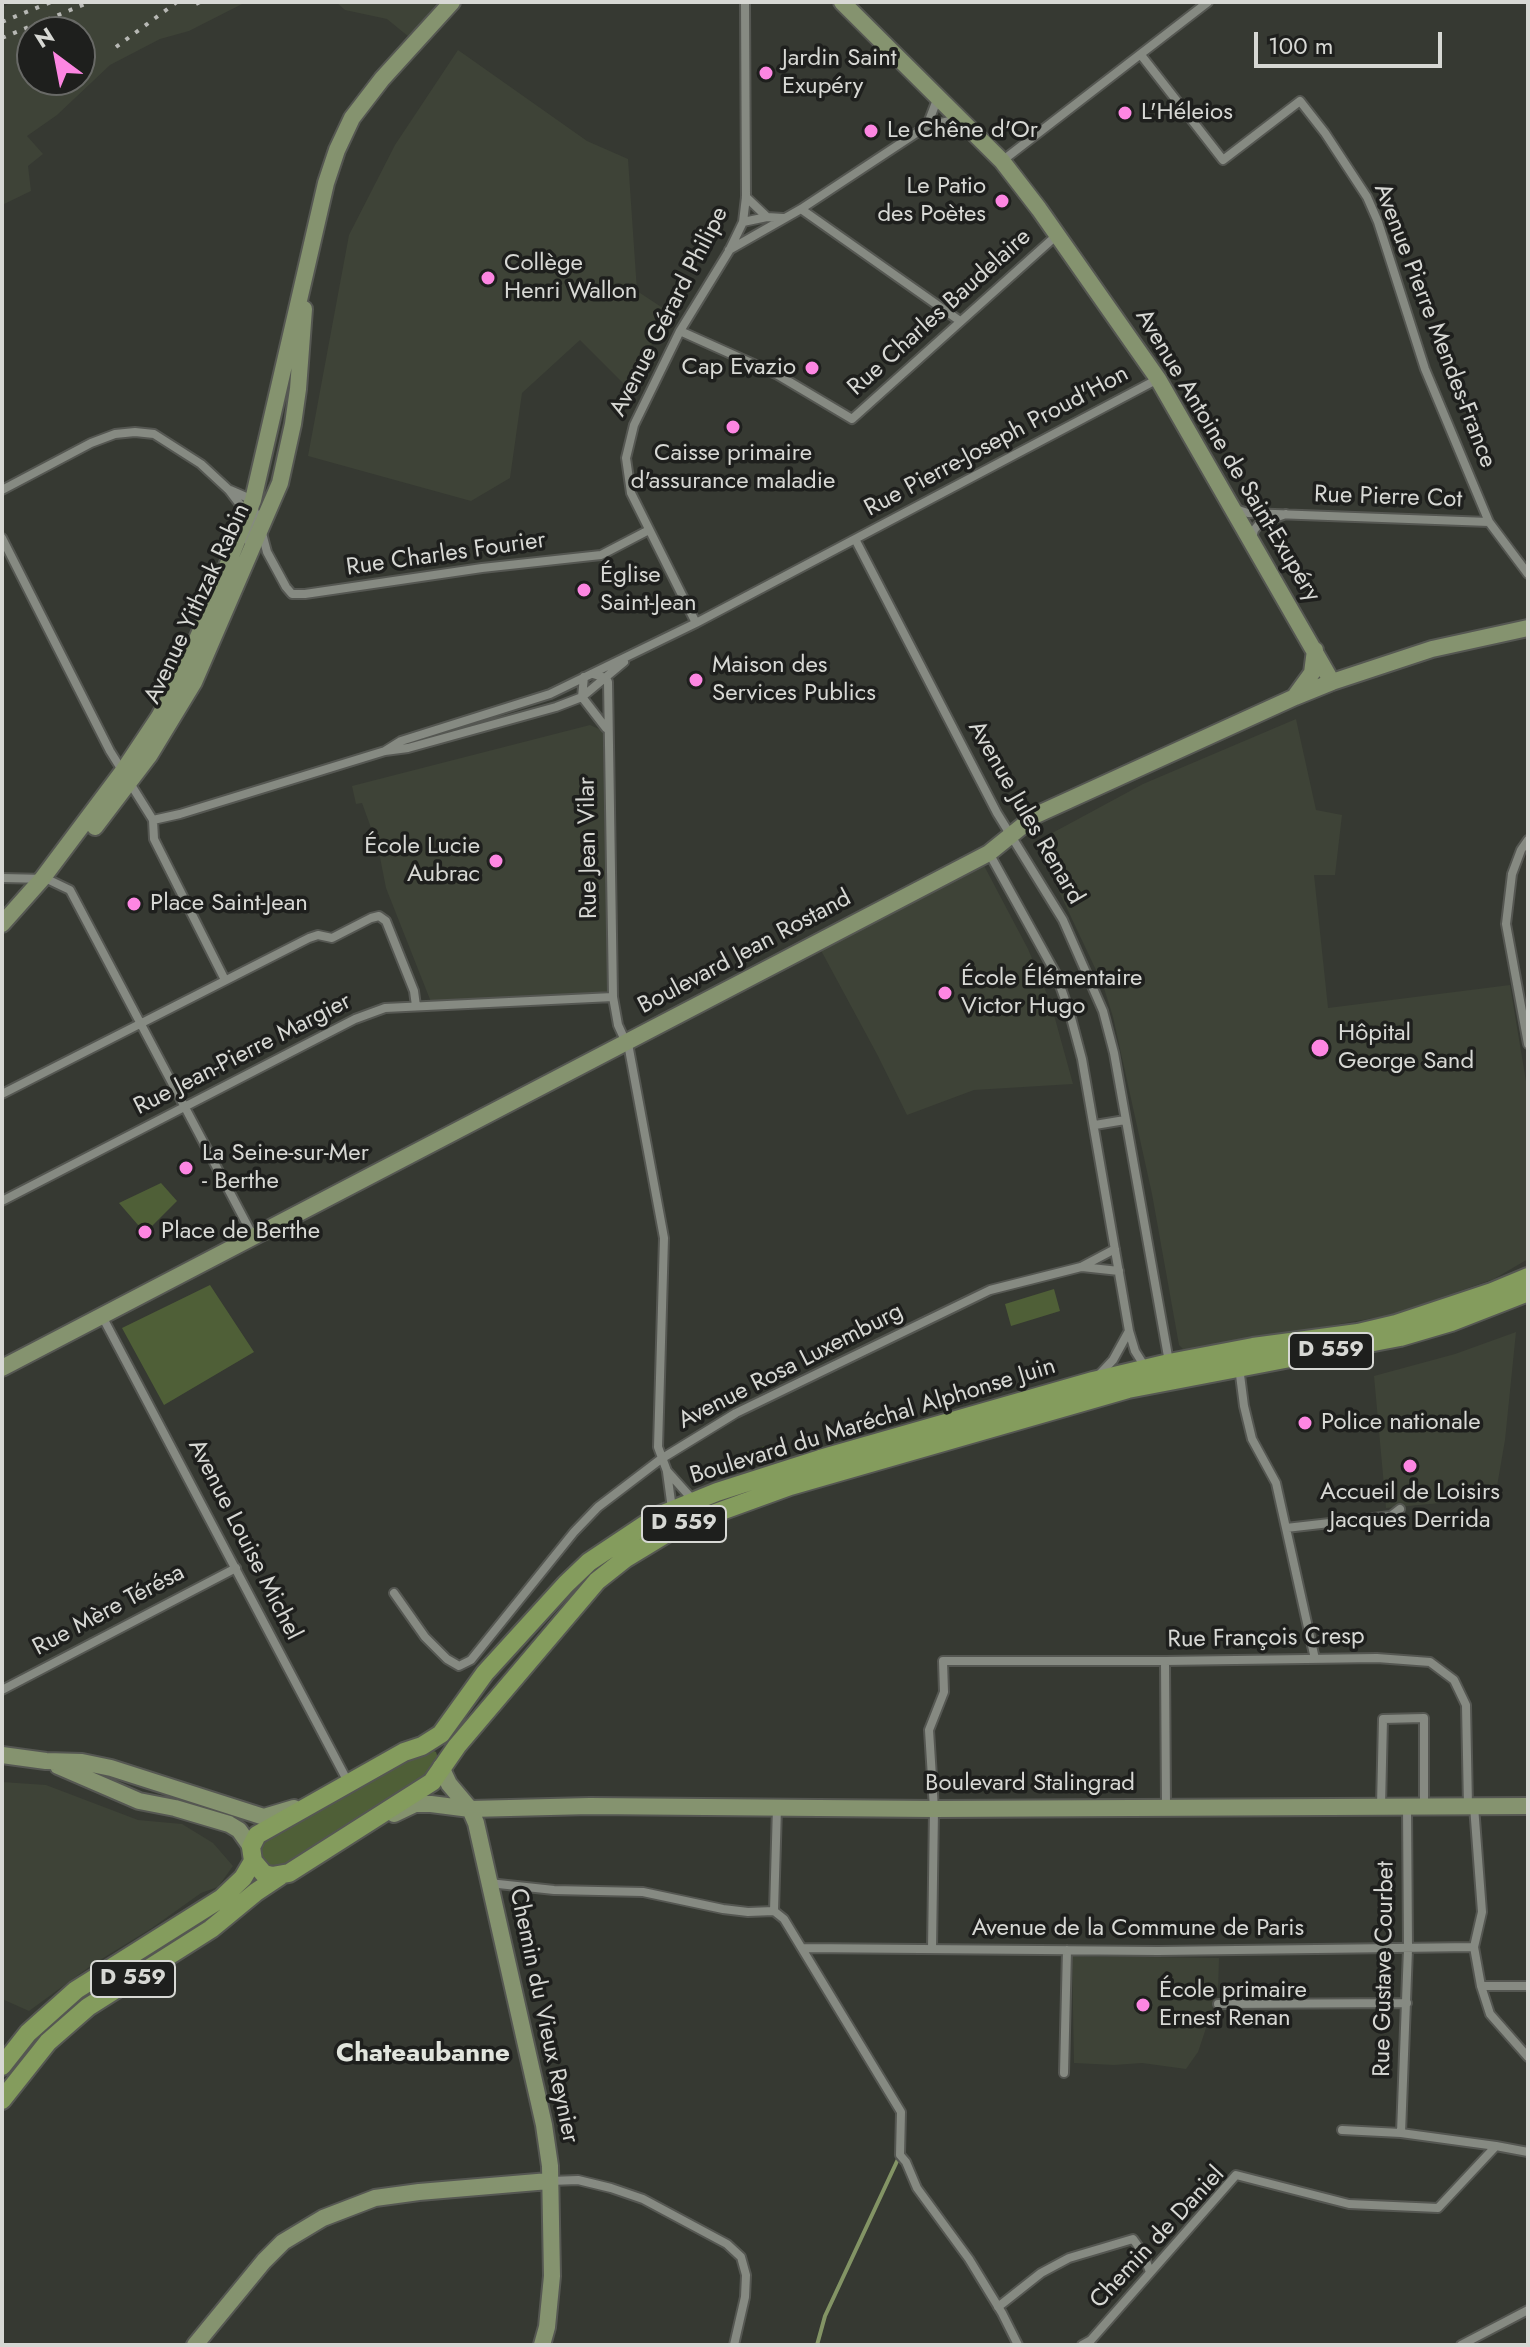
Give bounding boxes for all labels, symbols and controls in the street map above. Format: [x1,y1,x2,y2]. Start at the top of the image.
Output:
north arrow [16,16,96,96]
scale bar [1258,16,1446,66]
text: N [28,19,60,56]
text: 100 m [1268,28,1334,63]
place label: Jardin Saint Exupéry [782,45,897,101]
marker: Jardin Saint Exupéry [757,64,775,82]
place label: L'Héleios [1141,99,1233,127]
marker: L'Héleios [1116,104,1134,122]
place label: Le Chêne d'Or [887,117,1038,145]
marker: Le Chêne d'Or [862,122,880,140]
place label: Le Patio des Poètes [877,173,986,229]
street label: Avenue Pierre Mendes-France [1366,180,1502,472]
marker: Le Patio des Poètes [993,192,1011,210]
street label: Avenue Gérard Philipe [605,202,735,422]
street label: Rue Charles Baudelaire [843,223,1037,403]
place label: Collège Henri Wallon [504,250,637,306]
marker: Collège Henri Wallon [479,269,497,287]
street label: Avenue Antoine de Saint-Exupéry [1128,304,1326,608]
place label: Cap Evazio [681,354,796,382]
marker: Cap Evazio [803,359,821,377]
street label: Rue Pierre-Joseph Proud'Hon [860,360,1134,524]
marker: Caisse primaire d'assurance maladie [724,418,742,436]
place label: Caisse primaire d'assurance maladie [631,440,835,496]
street label: Rue Pierre Cot [1313,481,1463,515]
street label: Avenue Yithzak Rabin [139,499,257,709]
street label: Rue Charles Fourier [344,527,548,583]
place label: Église Saint-Jean [600,562,697,618]
marker: Église Saint-Jean [575,581,593,599]
place label: Maison des Services Publics [712,652,876,708]
marker: Maison des Services Publics [687,671,705,689]
street label: Avenue Jules Renard [961,716,1089,910]
street label: Rue Jean Vilar [573,777,605,919]
place label: École Lucie Aubrac [364,833,480,889]
marker: École Lucie Aubrac [487,852,505,870]
street label: Boulevard Jean Rostand [634,885,856,1021]
place label: Place Saint-Jean [150,890,308,918]
marker: Place Saint-Jean [125,895,143,913]
place label: École Élémentaire Victor Hugo [961,965,1142,1021]
marker: École Élémentaire Victor Hugo [936,984,954,1002]
street label: Rue Jean-Pierre Margier [130,988,356,1122]
place label: Hôpital George Sand [1338,1020,1474,1076]
marker: Hôpital George Sand [1309,1037,1331,1059]
place label: La Seine-sur-Mer - Berthe [202,1140,369,1196]
marker: La Seine-sur-Mer - Berthe [177,1159,195,1177]
place label: Place de Berthe [161,1218,320,1246]
marker: Place de Berthe [136,1223,154,1241]
street label: Avenue Rosa Luxemburg [674,1298,908,1436]
road number: D 559 [1289,1333,1373,1369]
street label: Boulevard du Maréchal Alphonse Juin [687,1353,1059,1491]
place label: Police nationale [1321,1409,1481,1437]
marker: Police nationale [1296,1414,1314,1432]
street label: Avenue Louise Michel [181,1435,307,1645]
marker: Accueil de Loisirs Jacques Derrida [1401,1457,1419,1475]
place label: Accueil de Loisirs Jacques Derrida [1320,1479,1500,1535]
road number: D 559 [642,1506,726,1542]
street label: Rue Mère Térésa [28,1559,190,1663]
street label: Rue François Cresp [1167,1623,1365,1655]
street label: Boulevard Stalingrad [925,1770,1135,1798]
street label: Rue Gustave Courbet [1369,1861,1401,2077]
street label: Chemin du Vieux Reynier [502,1886,584,2146]
street label: Avenue de la Commune de Paris [972,1915,1304,1943]
road number: D 559 [91,1961,175,1997]
place label: École primaire Ernest Renan [1159,1977,1307,2033]
marker: École primaire Ernest Renan [1134,1996,1152,2014]
district label: Chateaubanne [336,2039,510,2071]
street label: Chemin de Daniel [1085,2161,1231,2315]

